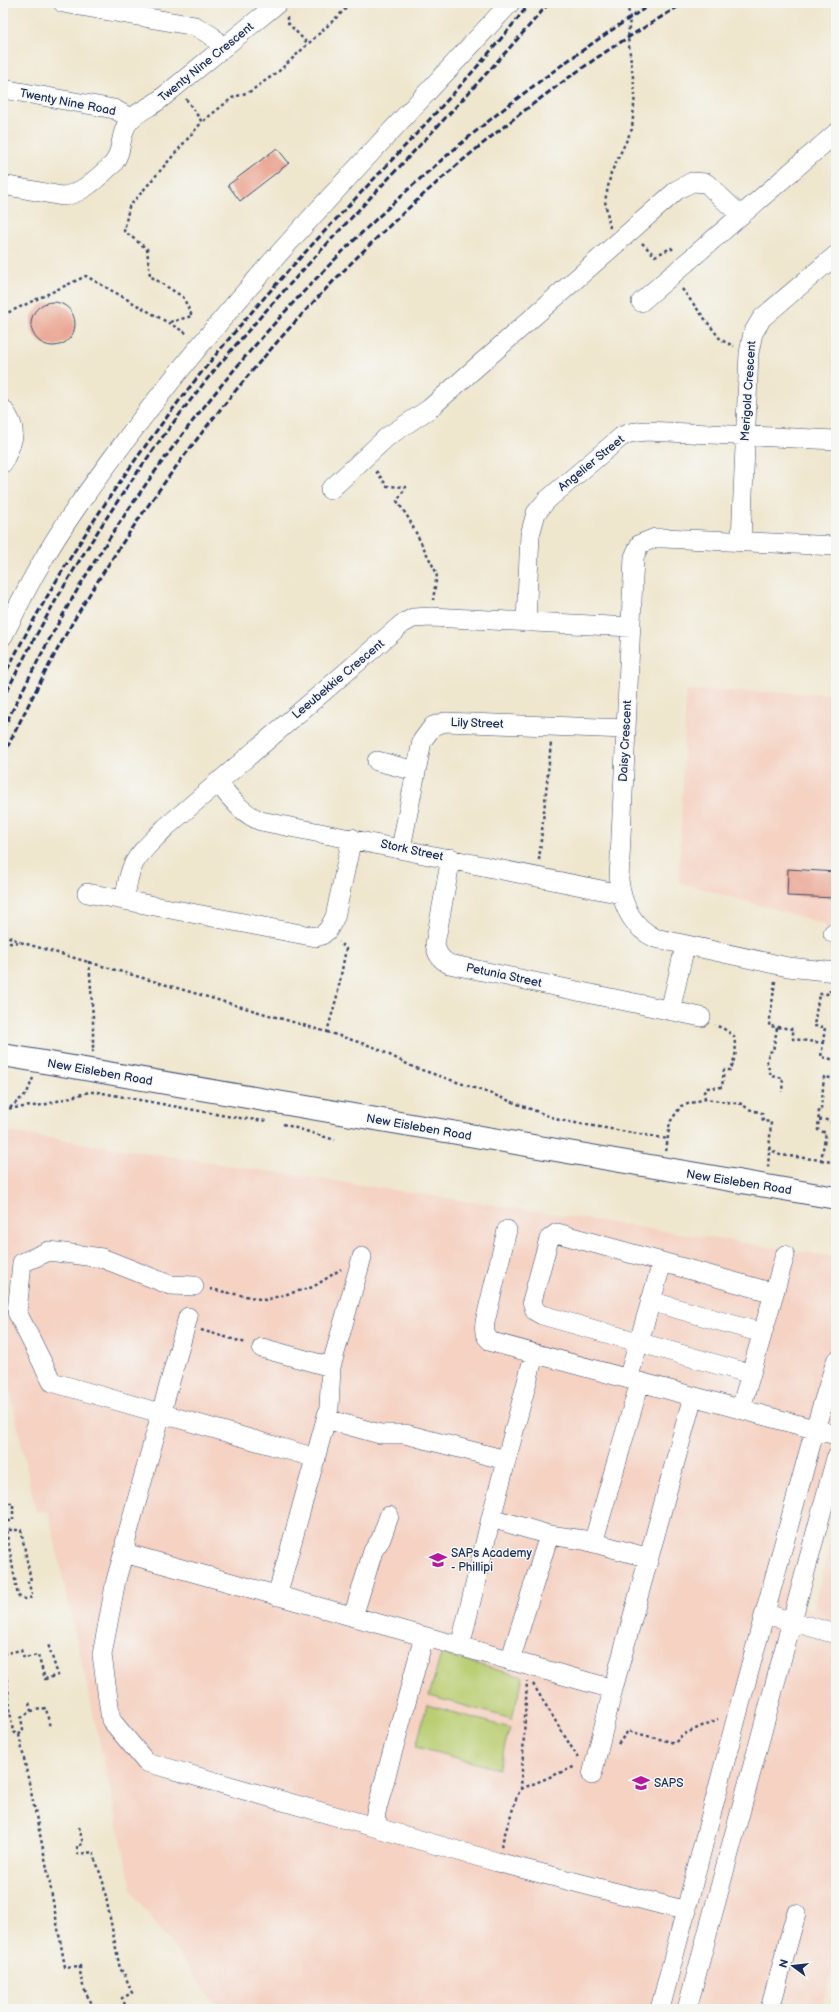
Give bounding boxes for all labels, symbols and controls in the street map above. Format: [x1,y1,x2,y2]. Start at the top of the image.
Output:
street label: Twenty Nine Crescent [156,19,257,105]
street label: Twenty Nine Road [19,86,117,119]
street label: Merigold Crescent [738,340,760,442]
street label: Angelier Street [555,432,628,495]
street label: Leeubekkie Crescent [289,636,388,722]
street label: Daisy Crescent [616,700,635,782]
street label: Lily Street [450,715,504,732]
street label: Stork Street [379,837,445,864]
street label: Petunia Street [465,960,543,991]
street label: New Eisleben Road [46,1056,154,1089]
street label: New Eisleben Road [365,1111,473,1144]
street label: New Eisleben Road [685,1167,793,1198]
place label: SAPs Academy - Phillipi [451,1546,533,1575]
school or university icon: SAPs Academy - Phillipi [428,1550,448,1570]
school or university icon: SAPS [631,1773,651,1793]
place label: SAPS [654,1776,683,1791]
north arrow [773,1946,813,1986]
text: N [776,1958,791,1969]

